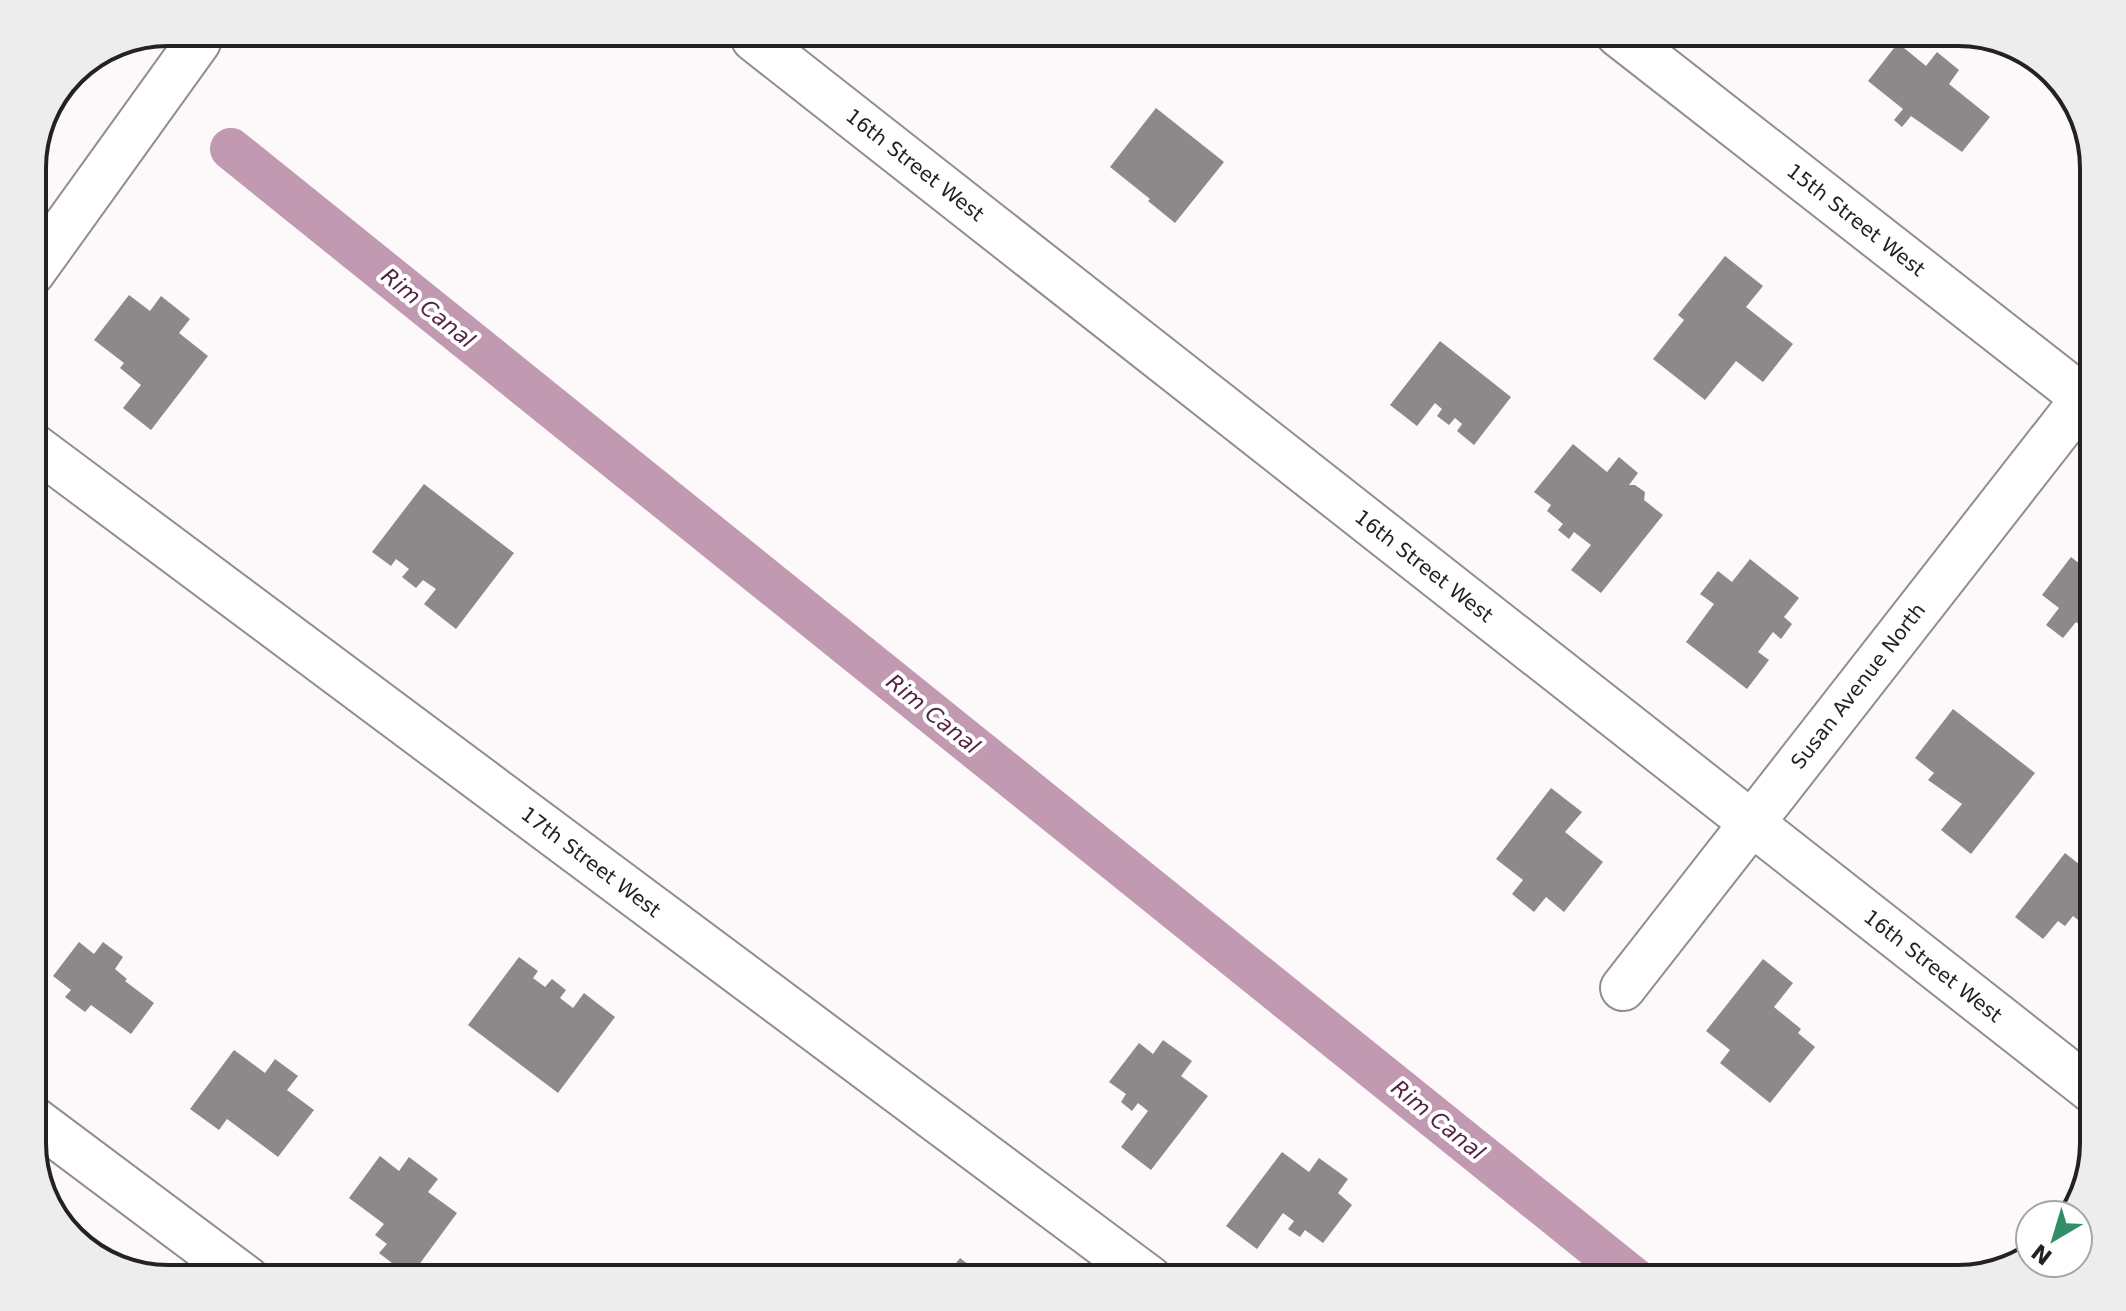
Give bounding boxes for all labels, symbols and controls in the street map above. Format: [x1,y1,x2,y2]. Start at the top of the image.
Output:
street label: 16th Street West [841,104,989,226]
street label: 15th Street West [1782,159,1930,281]
water label: Rim Canal [377,263,479,353]
street label: 16th Street West [1350,505,1498,627]
street label: Susan Avenue North [1786,598,1930,774]
water label: Rim Canal [882,669,984,759]
street label: 17th Street West [516,802,666,922]
street label: 16th Street West [1859,905,2007,1027]
water label: Rim Canal [1387,1075,1489,1165]
north arrow [2014,1199,2094,1279]
text: N [2027,1239,2057,1270]

